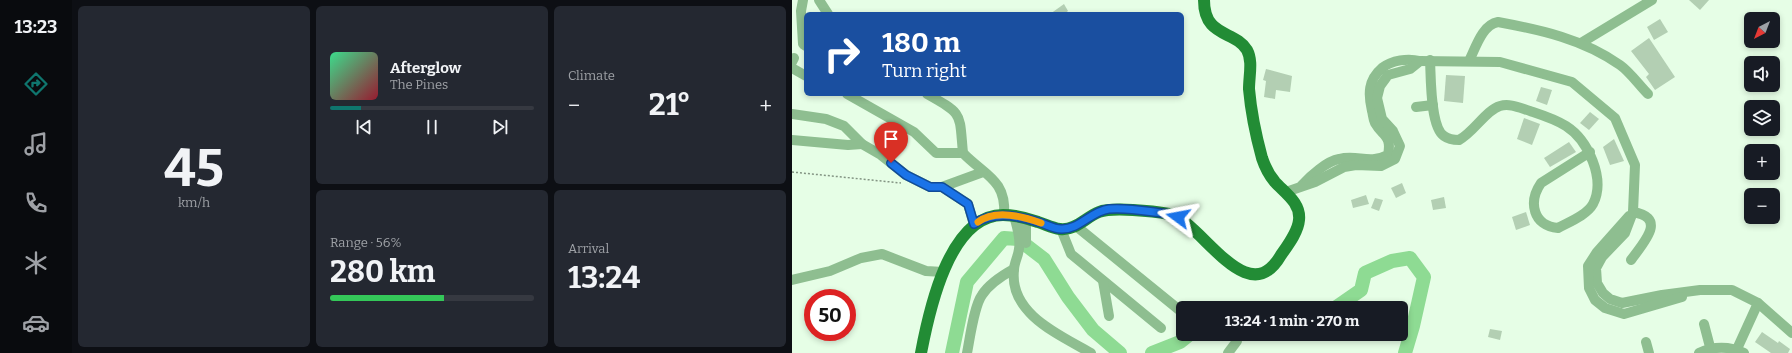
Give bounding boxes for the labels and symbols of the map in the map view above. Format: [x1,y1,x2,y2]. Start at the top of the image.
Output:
north arrow [1744,12,1780,48]
pin [874,122,908,163]
position arrow [1157,196,1199,238]
speed limit sign: 50 [804,289,856,341]

